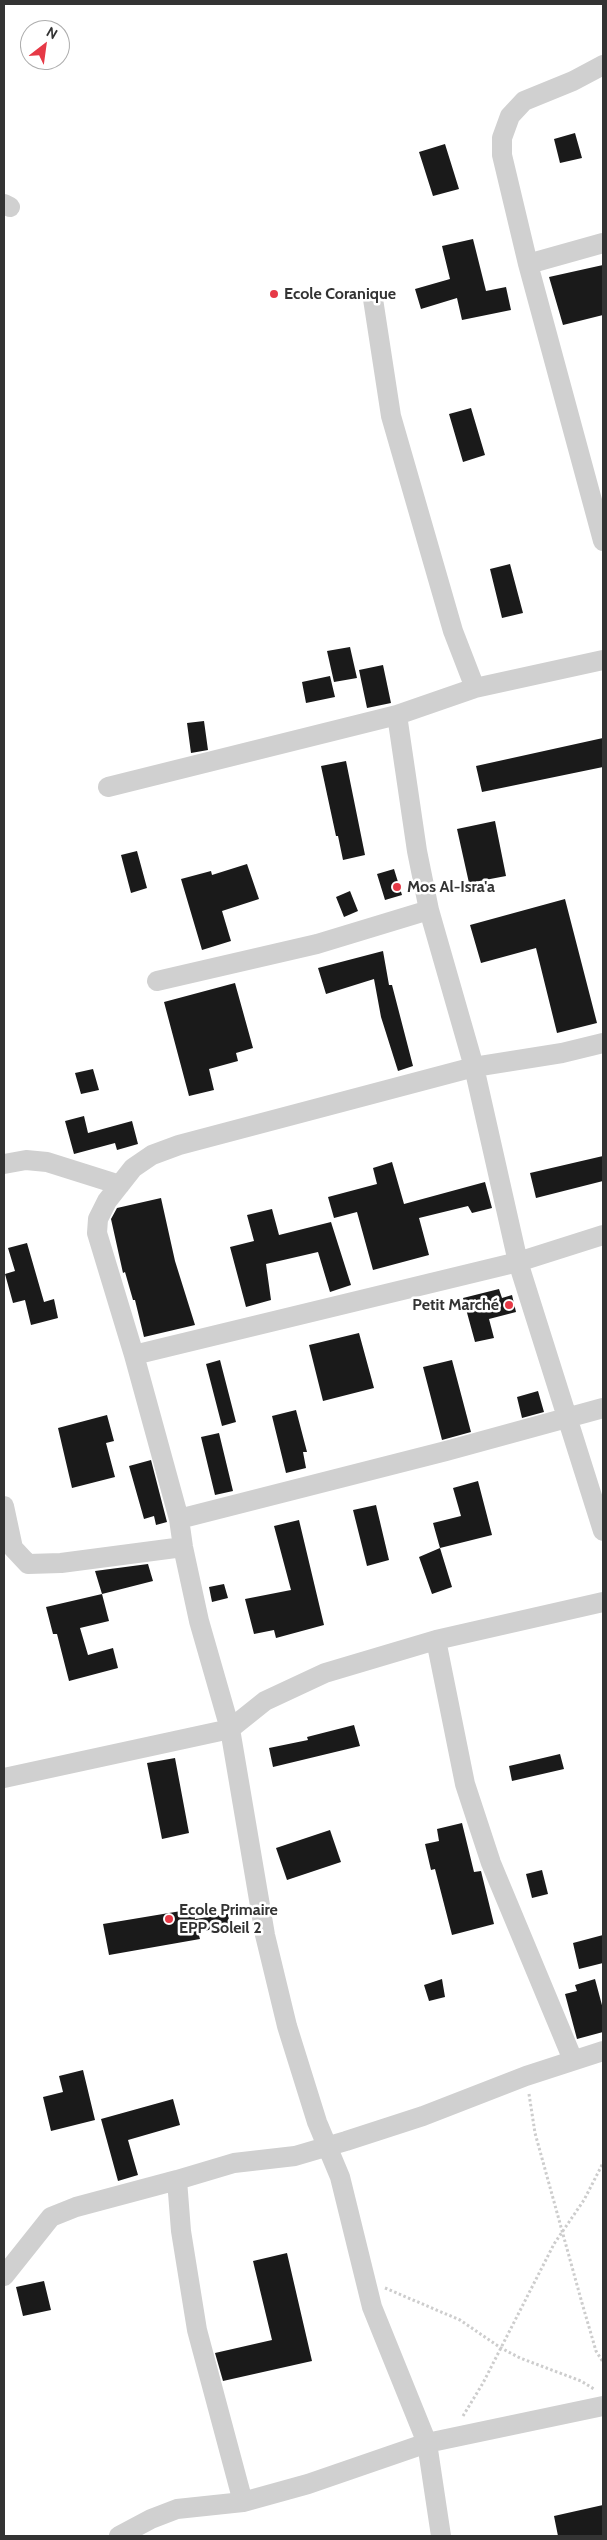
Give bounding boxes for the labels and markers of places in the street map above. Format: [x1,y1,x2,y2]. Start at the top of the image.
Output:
place label: Ecole Coranique [284,284,396,304]
marker: Ecole Coranique [268,288,280,300]
place label: Mos Al-Isra'a [407,877,495,897]
marker: Mos Al-Isra'a [391,881,403,893]
place label: Petit Marché [412,1295,499,1315]
marker: Petit Marché [503,1299,515,1311]
place label: Ecole Primaire EPP Soleil 2 [179,1900,278,1938]
marker: Ecole Primaire EPP Soleil 2 [163,1913,175,1925]

